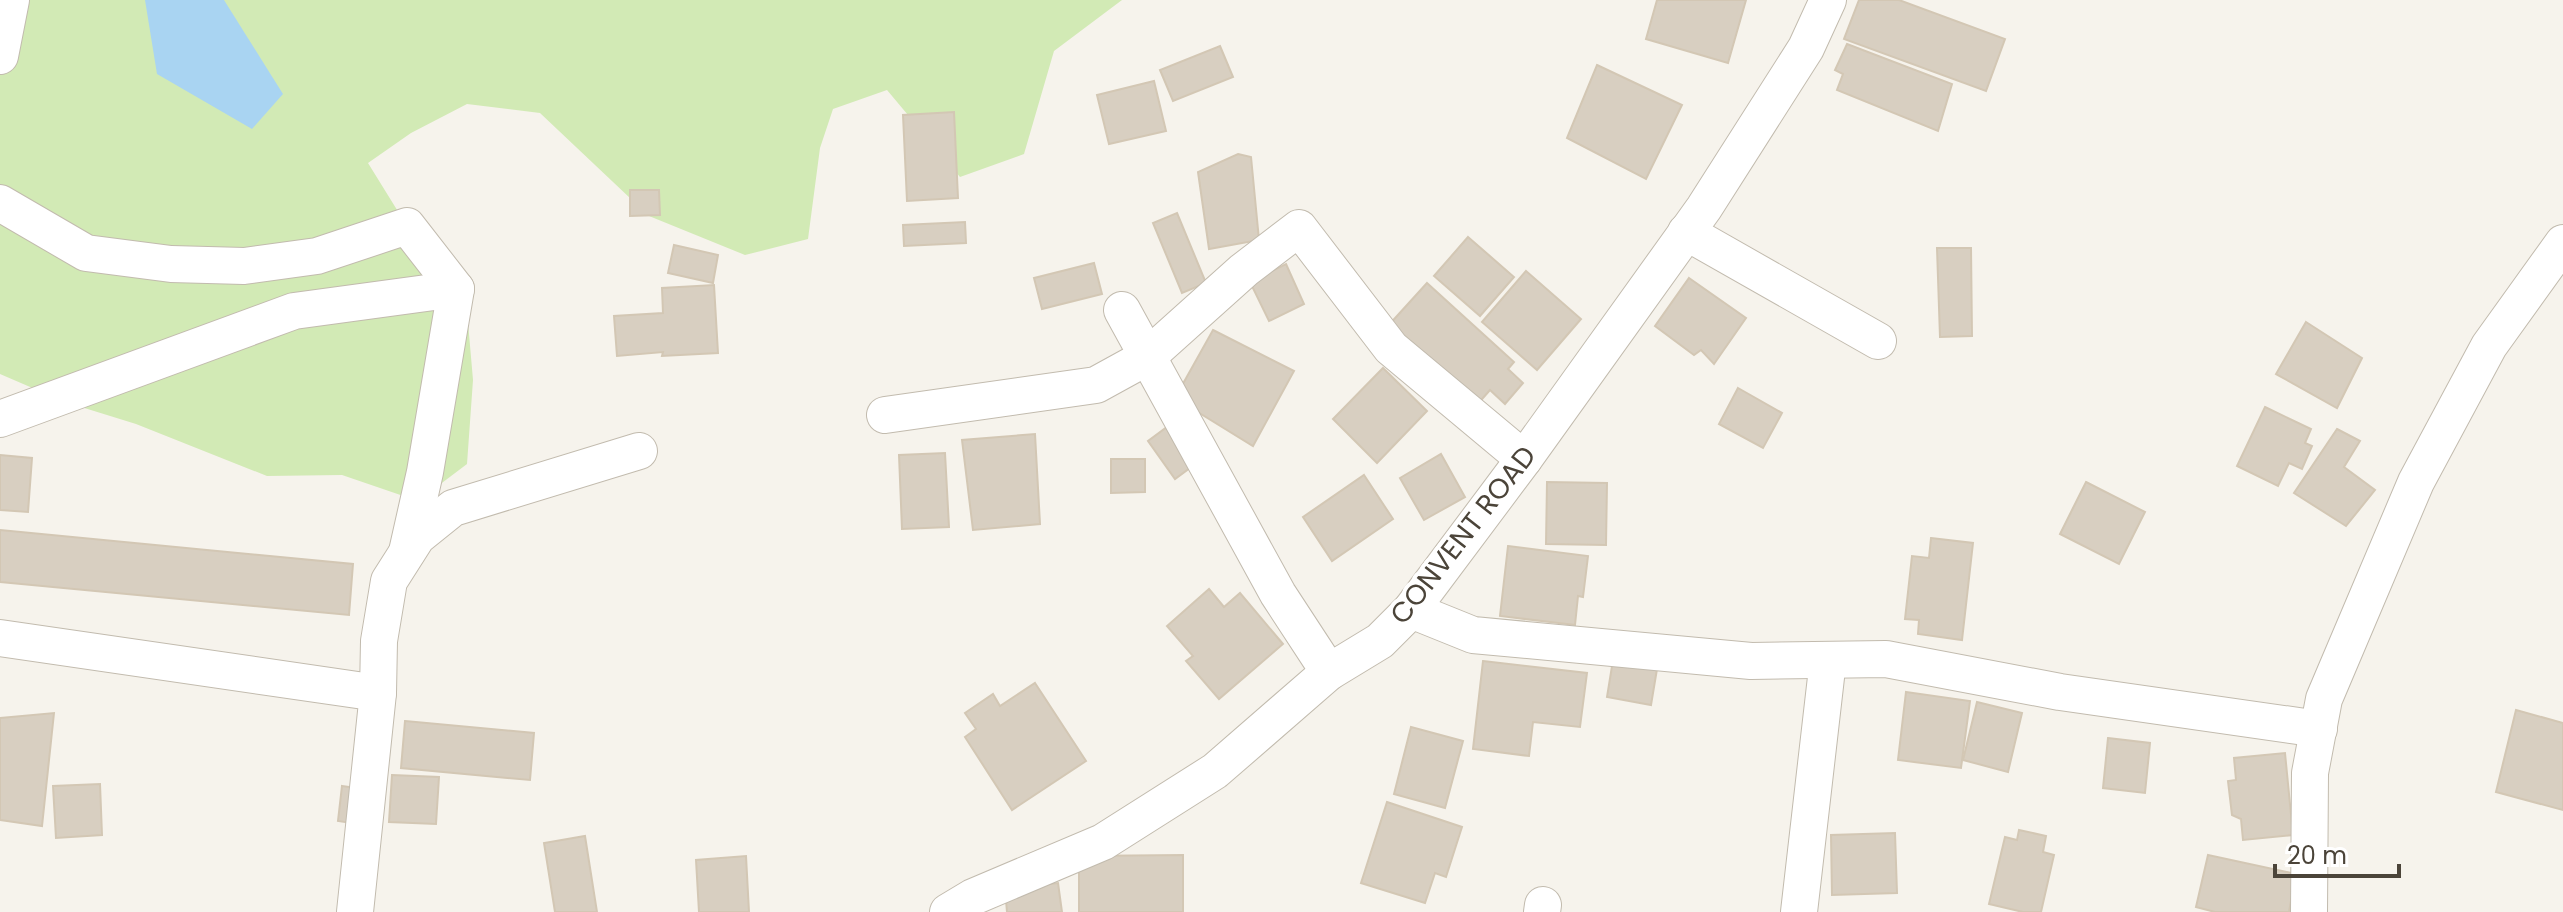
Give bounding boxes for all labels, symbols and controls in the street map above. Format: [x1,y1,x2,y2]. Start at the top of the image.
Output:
street label: CONVENT ROAD [1381,438,1545,632]
scale bar [2275,828,2399,878]
text: 20 m [2287,839,2347,872]

